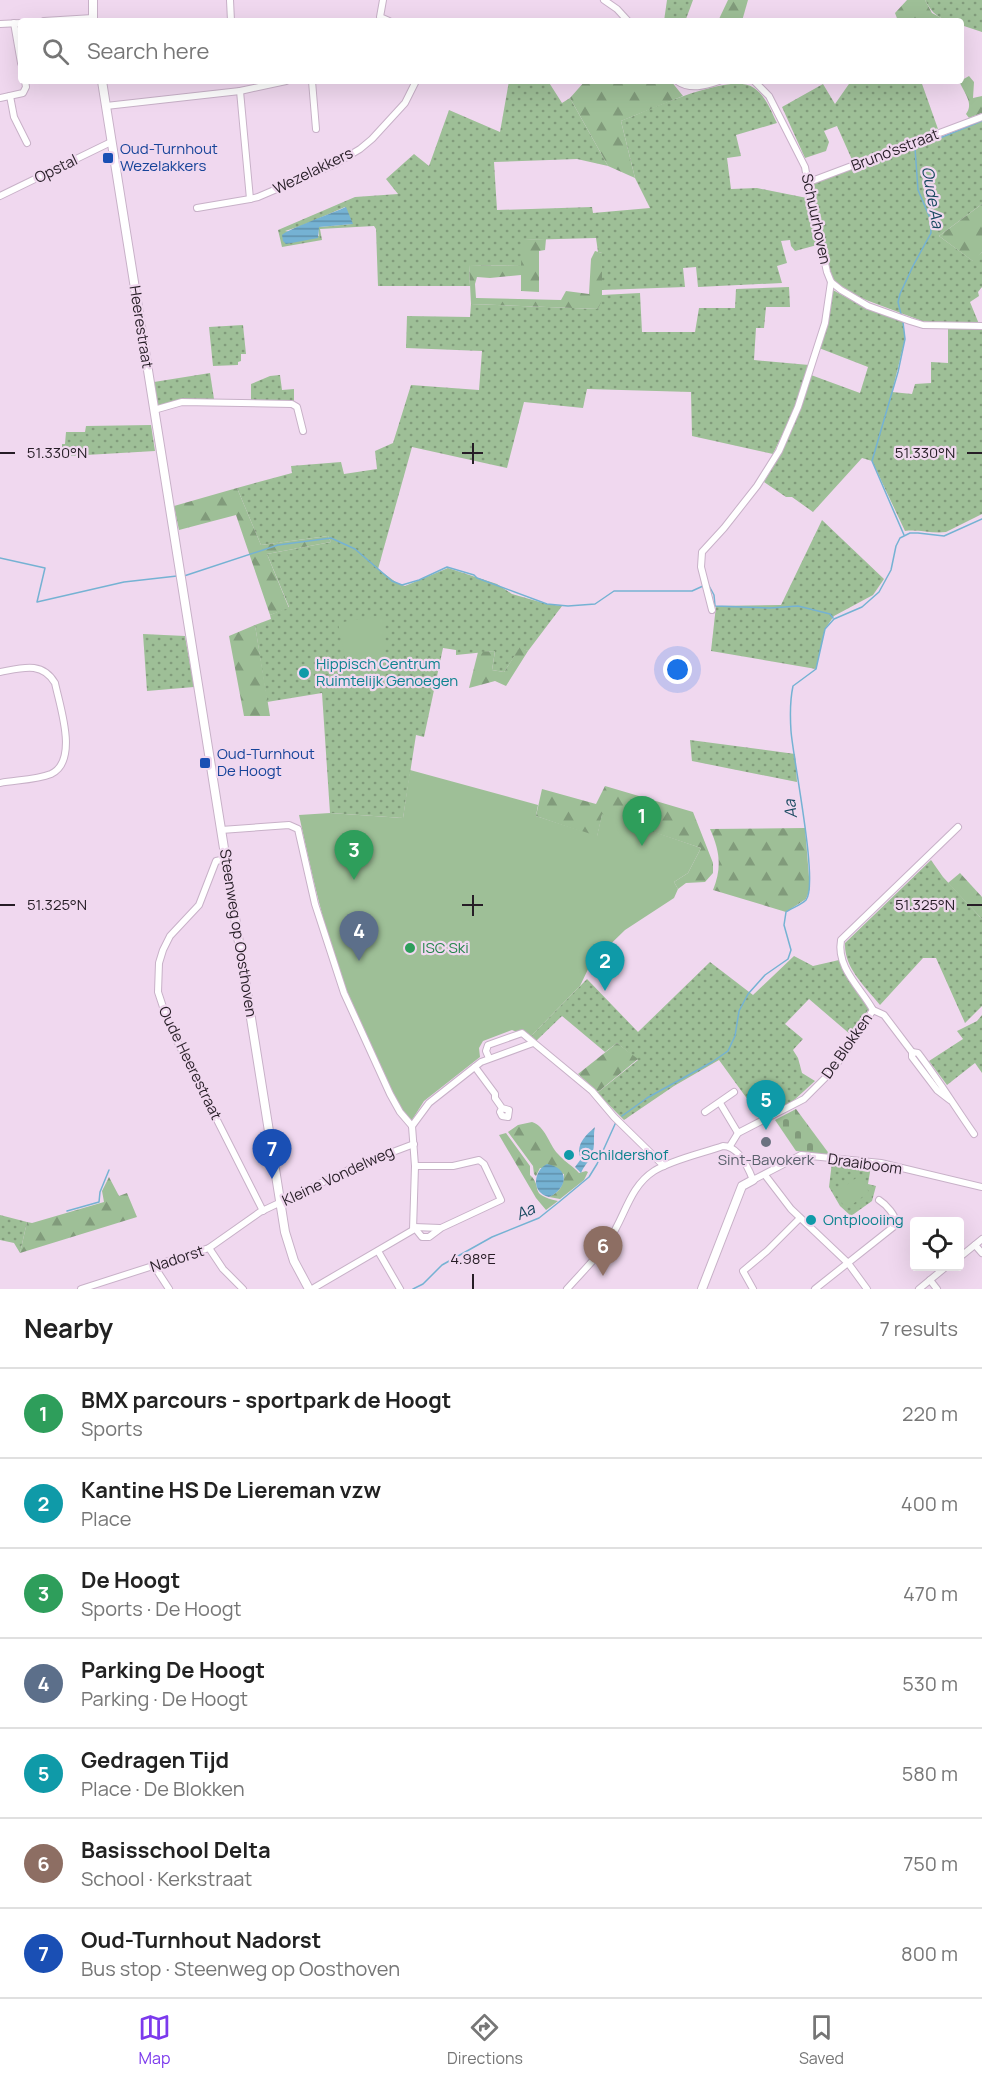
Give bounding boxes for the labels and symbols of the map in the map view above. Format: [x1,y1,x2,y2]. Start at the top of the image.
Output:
street label: Bruno'sstraat [848,123,942,176]
place label: Oud-Turnhout Wezelakkers [120,138,218,176]
street label: Wezelakkers [269,142,356,199]
street label: Opstal [31,149,81,188]
marker: Oud-Turnhout Wezelakkers [101,151,115,165]
water label: Oude Aa [917,164,949,231]
street label: Schuurhoven [797,172,836,266]
street label: Heerestraat [125,284,158,370]
text: 51.330°N [27,442,87,463]
text: 51.330°N [895,442,955,463]
place label: Hippisch Centrum Ruimtelijk Genoegen [316,653,458,691]
your location [663,655,692,684]
marker: Hippisch Centrum Ruimtelijk Genoegen [297,666,311,680]
place label: Oud-Turnhout De Hoogt [217,743,315,781]
marker: Oud-Turnhout De Hoogt [198,756,212,770]
pin: 1 [622,796,662,846]
water label: Aa [778,797,802,820]
pin: 3 [334,830,374,880]
street label: Steenweg op Oosthoven [215,848,262,1018]
text: 51.325°N [27,894,87,915]
text: 51.325°N [895,894,955,915]
pin: 4 [340,912,378,961]
place label: ISC Ski [422,937,469,958]
marker: ISC Ski [403,941,417,955]
pin: 2 [586,942,624,991]
street label: Oude Heerestraat [154,1002,227,1123]
street label: De Blokken [816,1009,877,1083]
pin: 5 [746,1080,786,1130]
pin: 7 [252,1130,292,1179]
marker: Sint-Bavokerk [759,1135,773,1149]
street label: Kleine Vondelweg [278,1140,397,1211]
place label: Schildershof [581,1144,669,1165]
marker: Schildershof [562,1148,576,1162]
street label: Draaiboom [827,1148,904,1179]
place label: Sint-Bavokerk [718,1149,815,1170]
water label: Aa [512,1197,539,1225]
place label: Ontplooiing [823,1209,904,1230]
marker: Ontplooiing [804,1213,818,1227]
pin: 6 [584,1226,622,1276]
street label: Nadorst [147,1240,206,1277]
text: 4.98°E [450,1248,496,1269]

